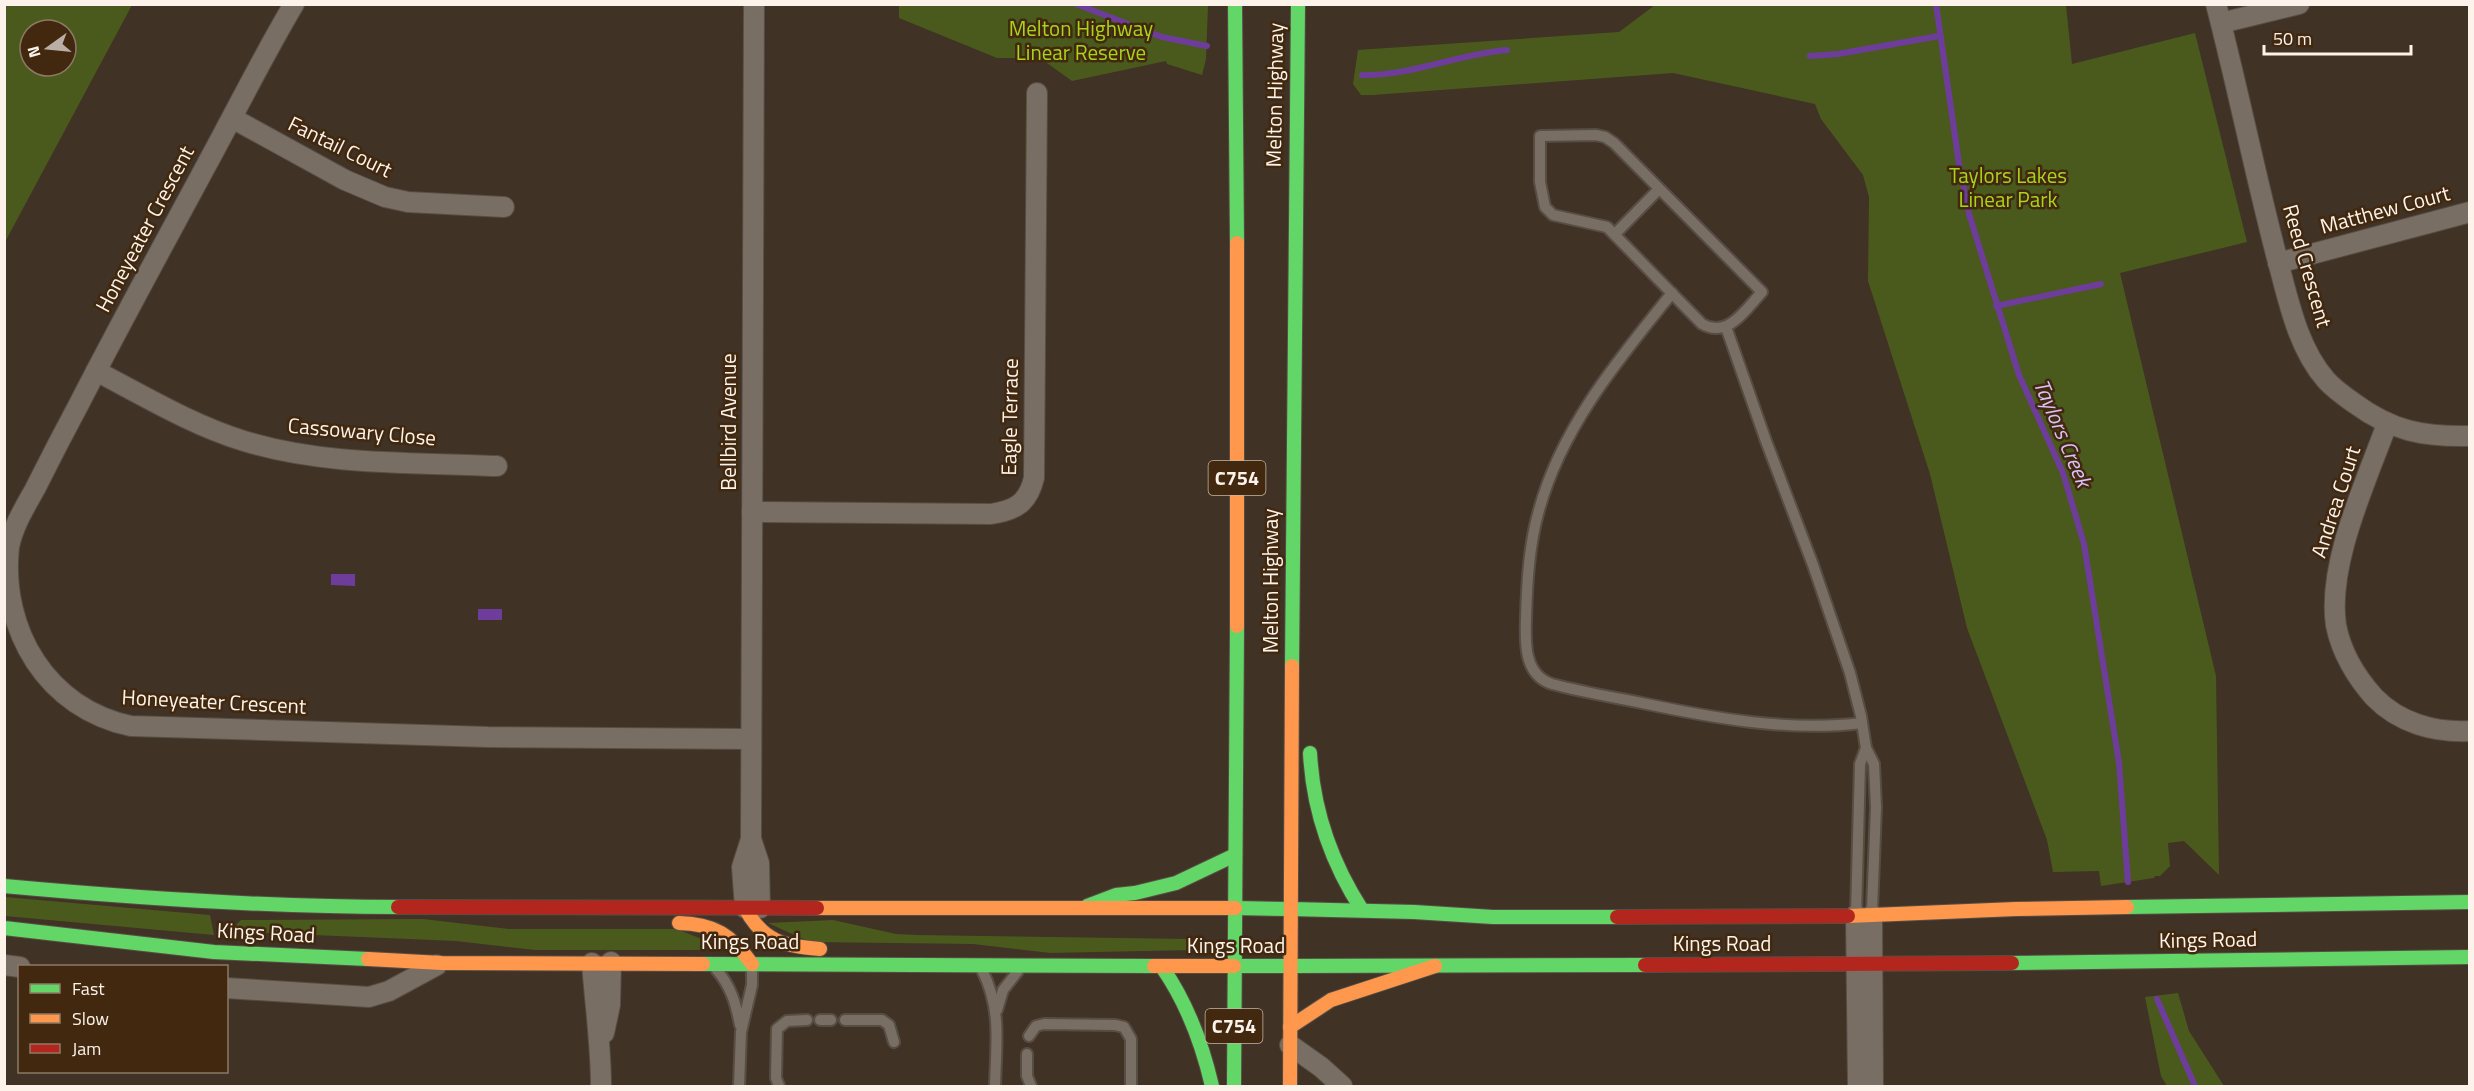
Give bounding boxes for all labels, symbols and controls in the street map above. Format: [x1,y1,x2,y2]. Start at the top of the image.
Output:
park label: Melton Highway Linear Reserve [1009,12,1153,68]
north arrow [18,18,78,78]
scale bar [2264,18,2411,56]
street label: Melton Highway [1257,22,1291,168]
text: 50 m [2273,25,2312,52]
text: N [20,43,47,60]
street label: Fantail Court [283,107,398,185]
street label: Honeyeater Crescent [87,139,202,318]
park label: Taylors Lakes Linear Park [1949,159,2067,215]
street label: Matthew Court [2316,176,2454,242]
street label: Reed Crescent [2275,200,2341,332]
street label: Bellbird Avenue [712,353,744,491]
street label: Eagle Terrace [992,358,1026,476]
water label: Taylors Creek [2025,374,2102,494]
street label: Cassowary Close [287,409,438,453]
street label: Andrea Court [2302,441,2368,562]
road number: C754 [1208,461,1266,495]
street label: Melton Highway [1254,509,1286,653]
street label: Honeyeater Crescent [121,680,308,722]
street label: Kings Road [216,913,316,951]
street label: Kings Road [2158,922,2257,956]
street label: Kings Road [701,925,799,957]
street label: Kings Road [1673,927,1771,959]
street label: Kings Road [1187,929,1285,961]
legend [18,965,228,1073]
text: Fast [72,975,105,1002]
text: Slow [72,1005,109,1032]
road number: C754 [1206,1009,1262,1043]
text: Jam [72,1035,101,1062]

